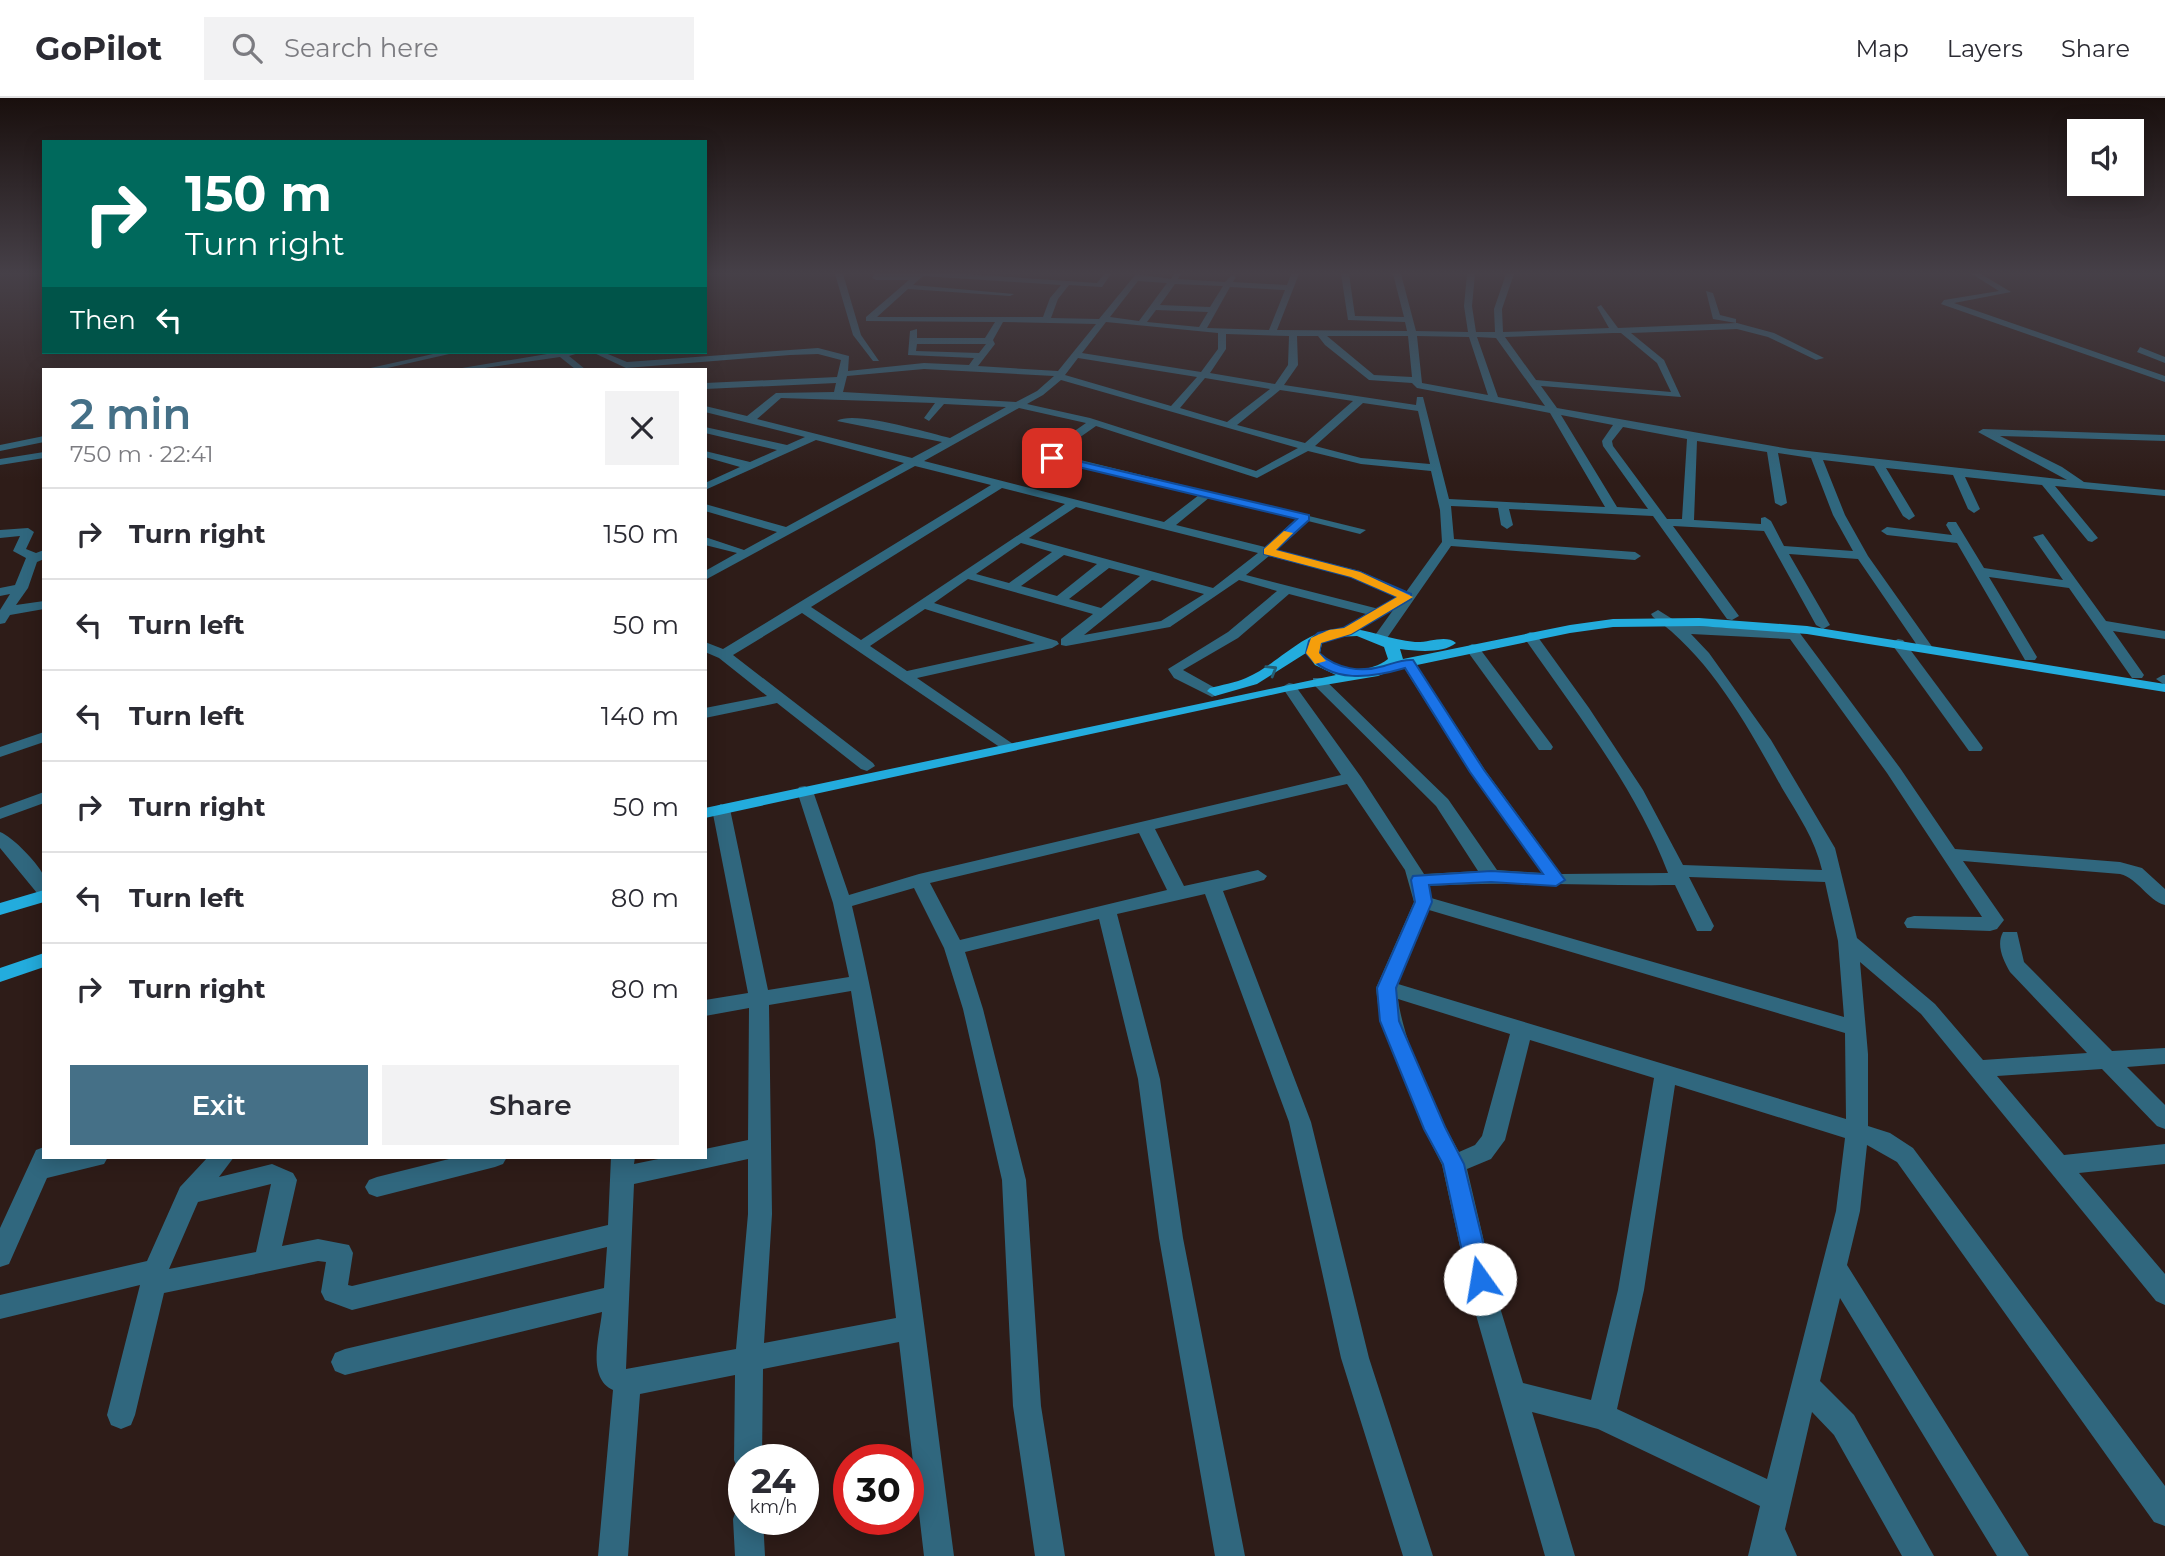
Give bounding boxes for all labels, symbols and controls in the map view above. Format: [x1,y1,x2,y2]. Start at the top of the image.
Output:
search box [204,17,694,80]
text: GoPilot [35,28,162,68]
icon: search [228,29,266,67]
text: Search here [284,32,439,64]
text: Map [1855,34,1909,63]
text: Layers [1947,34,2023,63]
text: Share [2061,34,2130,63]
map controls [2067,119,2144,196]
button: sound [2067,119,2144,196]
text: 150 m [185,164,332,223]
icon: right [70,168,161,259]
text: Turn right [185,224,345,263]
icon: left [150,301,188,339]
text: Then [70,304,136,336]
text: 2 min [70,388,191,440]
button: close [605,391,679,465]
pin [1022,428,1082,488]
icon: arrive [1033,439,1071,477]
text: 750 m · 22:41 [70,440,214,468]
icon: right [70,515,108,553]
text: Turn right [129,518,265,550]
text: 150 m [603,518,679,550]
icon: left [70,606,108,644]
text: Turn left [129,609,245,641]
text: 50 m [613,609,679,641]
one-way arrow [1265,665,1278,678]
icon: left [70,697,108,735]
text: Turn left [129,700,245,732]
text: 140 m [601,700,679,732]
icon: right [70,788,108,826]
text: Turn right [129,791,265,823]
text: 50 m [613,791,679,823]
icon: left [70,879,108,917]
text: Turn left [129,882,245,914]
text: 80 m [611,882,679,914]
icon: right [70,970,108,1008]
text: Turn right [129,973,265,1005]
text: 80 m [611,973,679,1005]
button: Exit [70,1065,368,1145]
button: Share [382,1065,679,1145]
position arrow [1443,1242,1517,1316]
speed limit sign: 30 [833,1444,924,1535]
text: 24 [751,1459,796,1502]
text: km/h [749,1496,798,1518]

